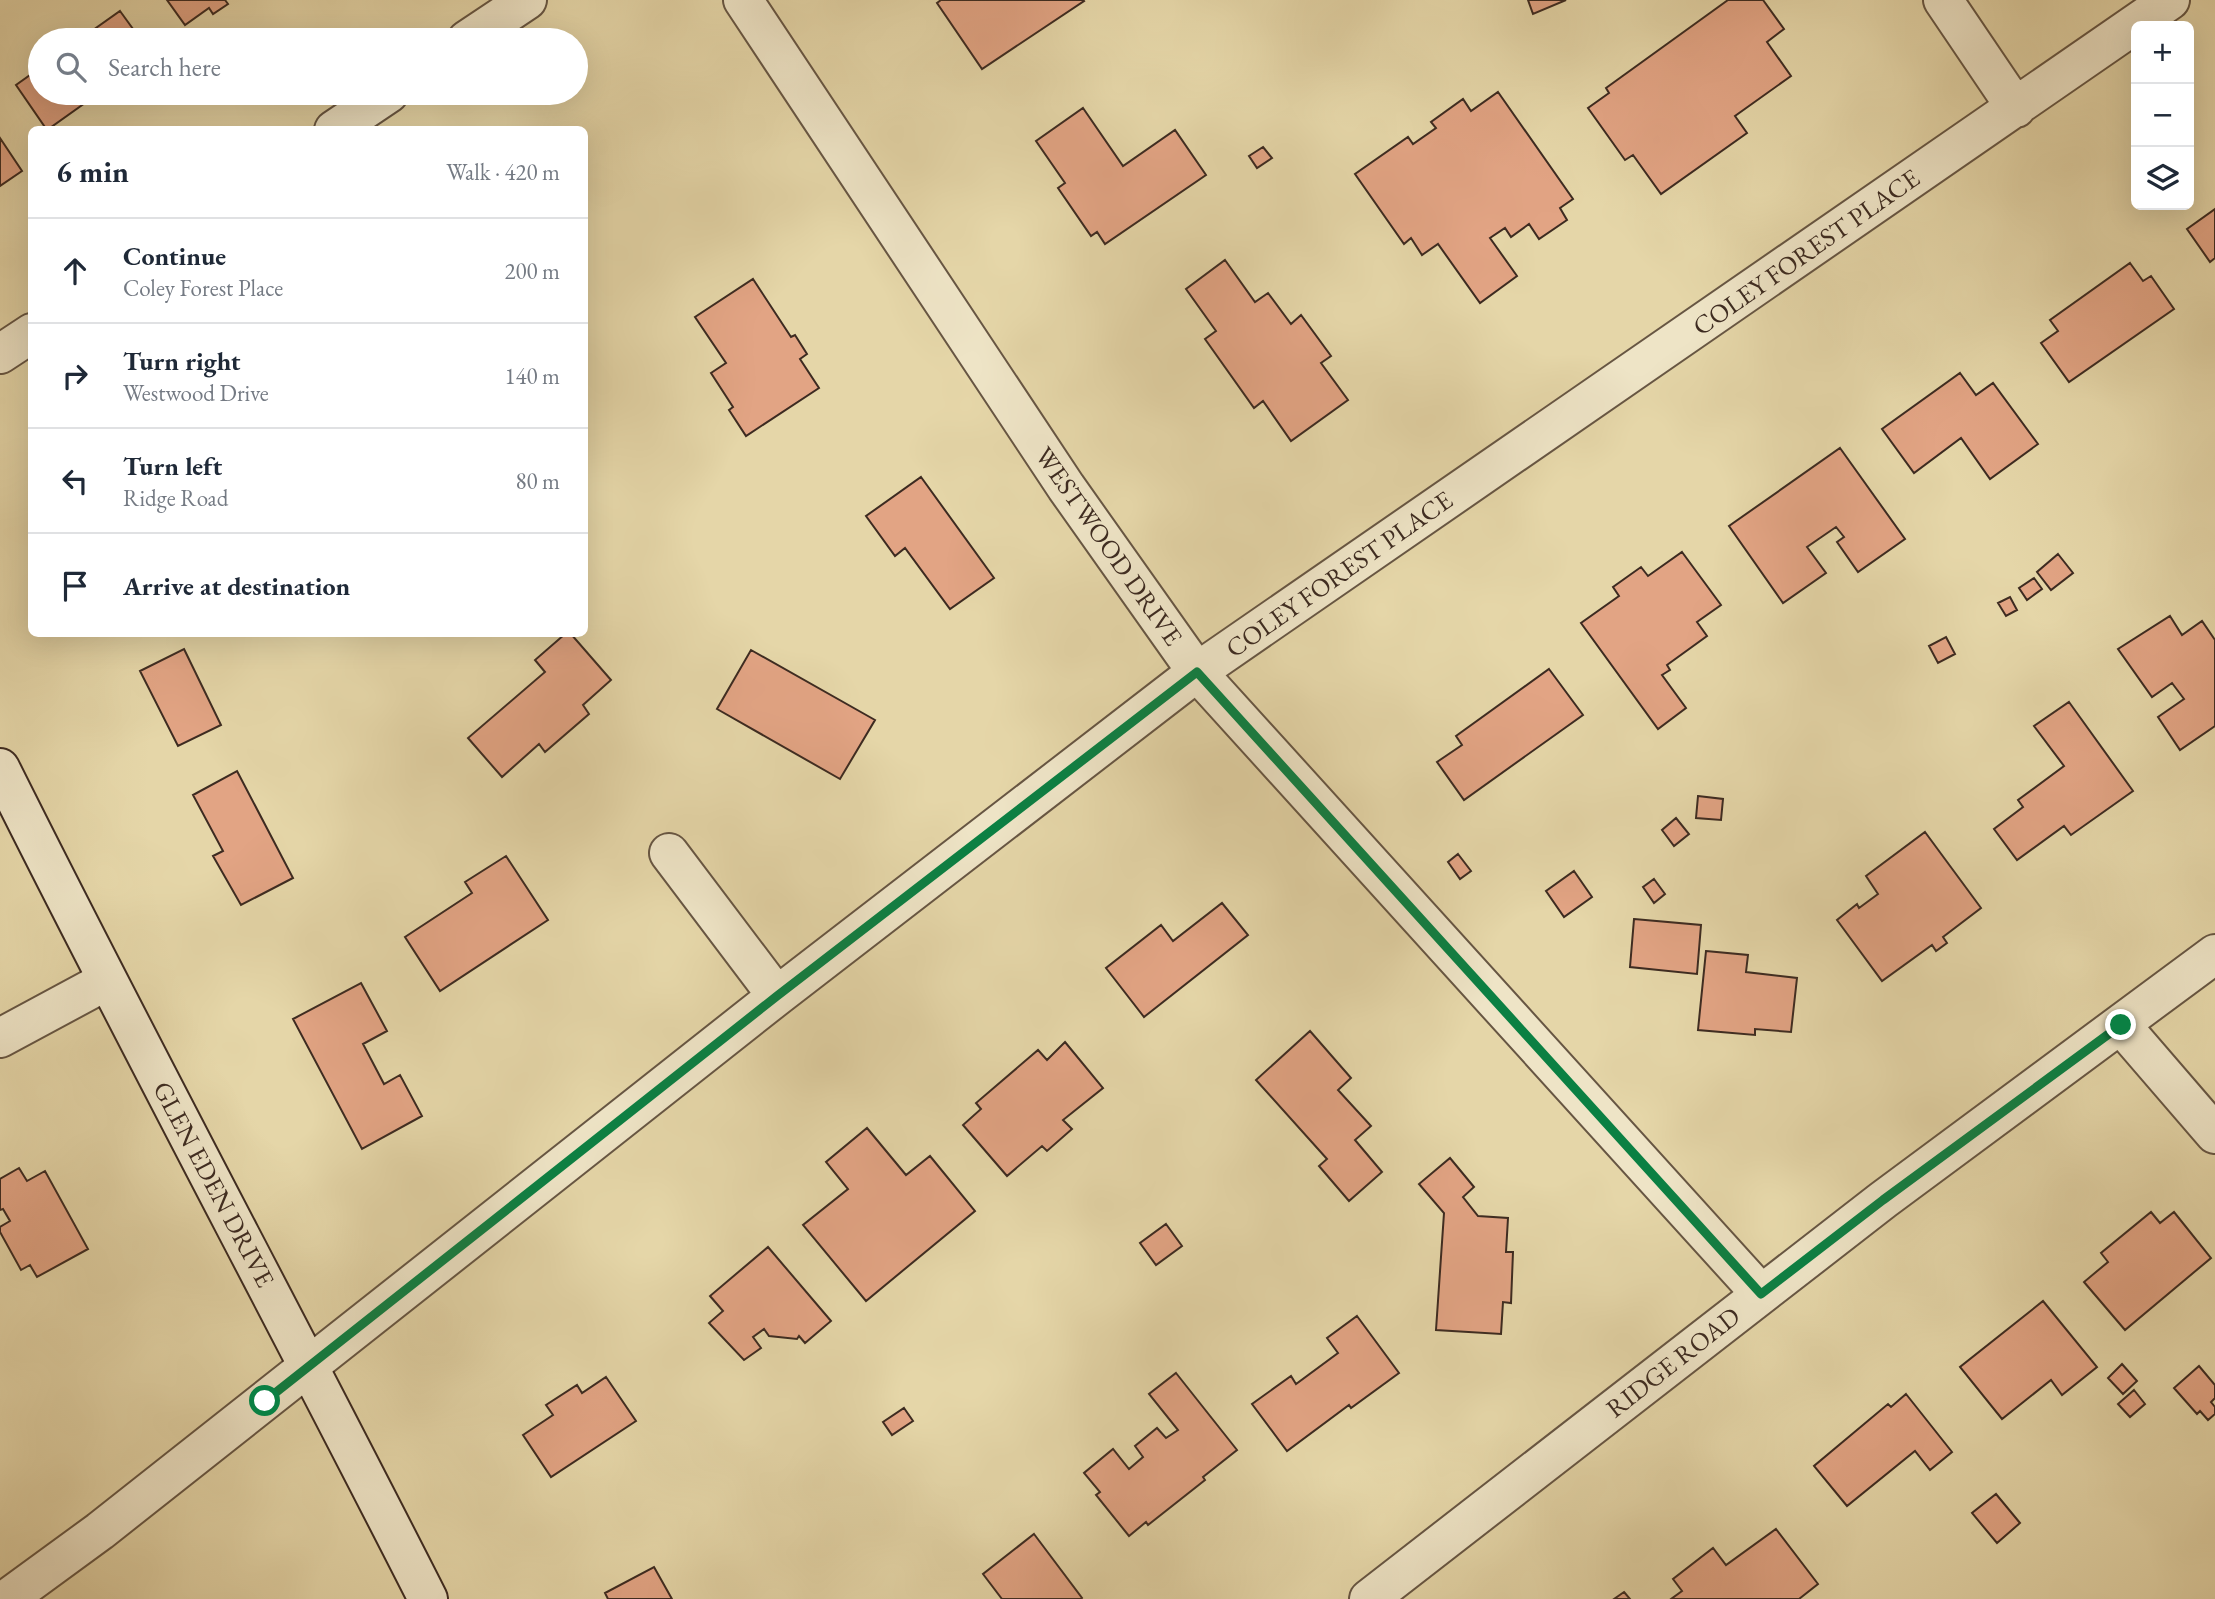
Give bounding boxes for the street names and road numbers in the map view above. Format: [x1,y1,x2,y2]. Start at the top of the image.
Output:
street label: COLEY FOREST PLACE [1686,161,1926,343]
street label: WESTWOOD DRIVE [1028,440,1191,652]
street label: COLEY FOREST PLACE [1219,483,1459,665]
street label: GLEN EDEN DRIVE [145,1075,283,1293]
street label: RIDGE ROAD [1599,1299,1747,1425]

